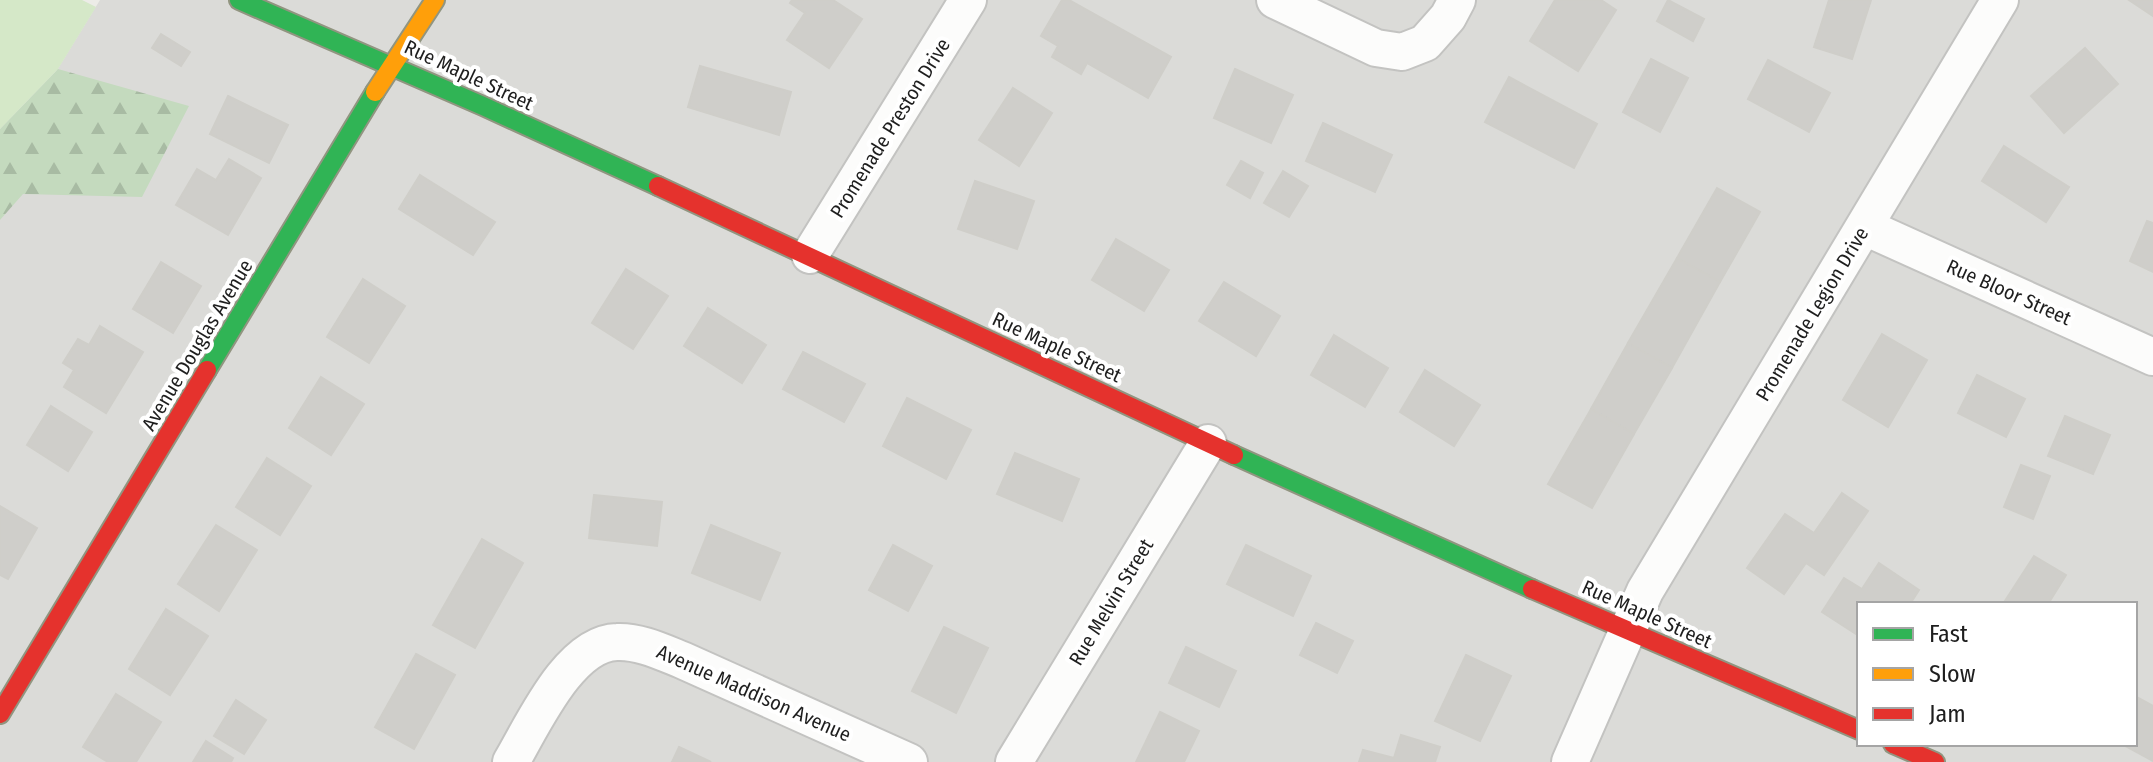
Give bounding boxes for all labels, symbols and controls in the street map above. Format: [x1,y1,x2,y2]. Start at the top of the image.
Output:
street label: Promenade Preston Drive [825,34,955,222]
street label: Rue Maple Street [401,35,538,116]
street label: Promenade Legion Drive [1751,223,1873,405]
street label: Rue Bloor Street [1943,254,2075,330]
street label: Avenue Douglas Avenue [137,255,257,435]
street label: Rue Maple Street [989,307,1126,388]
street label: Rue Melvin Street [1064,534,1158,670]
street label: Rue Maple Street [1578,575,1716,654]
legend [1857,602,2137,746]
text: Fast [1929,620,1968,648]
street label: Avenue Maddison Avenue [653,639,855,747]
text: Slow [1929,660,1976,688]
text: Jam [1929,700,1966,728]

